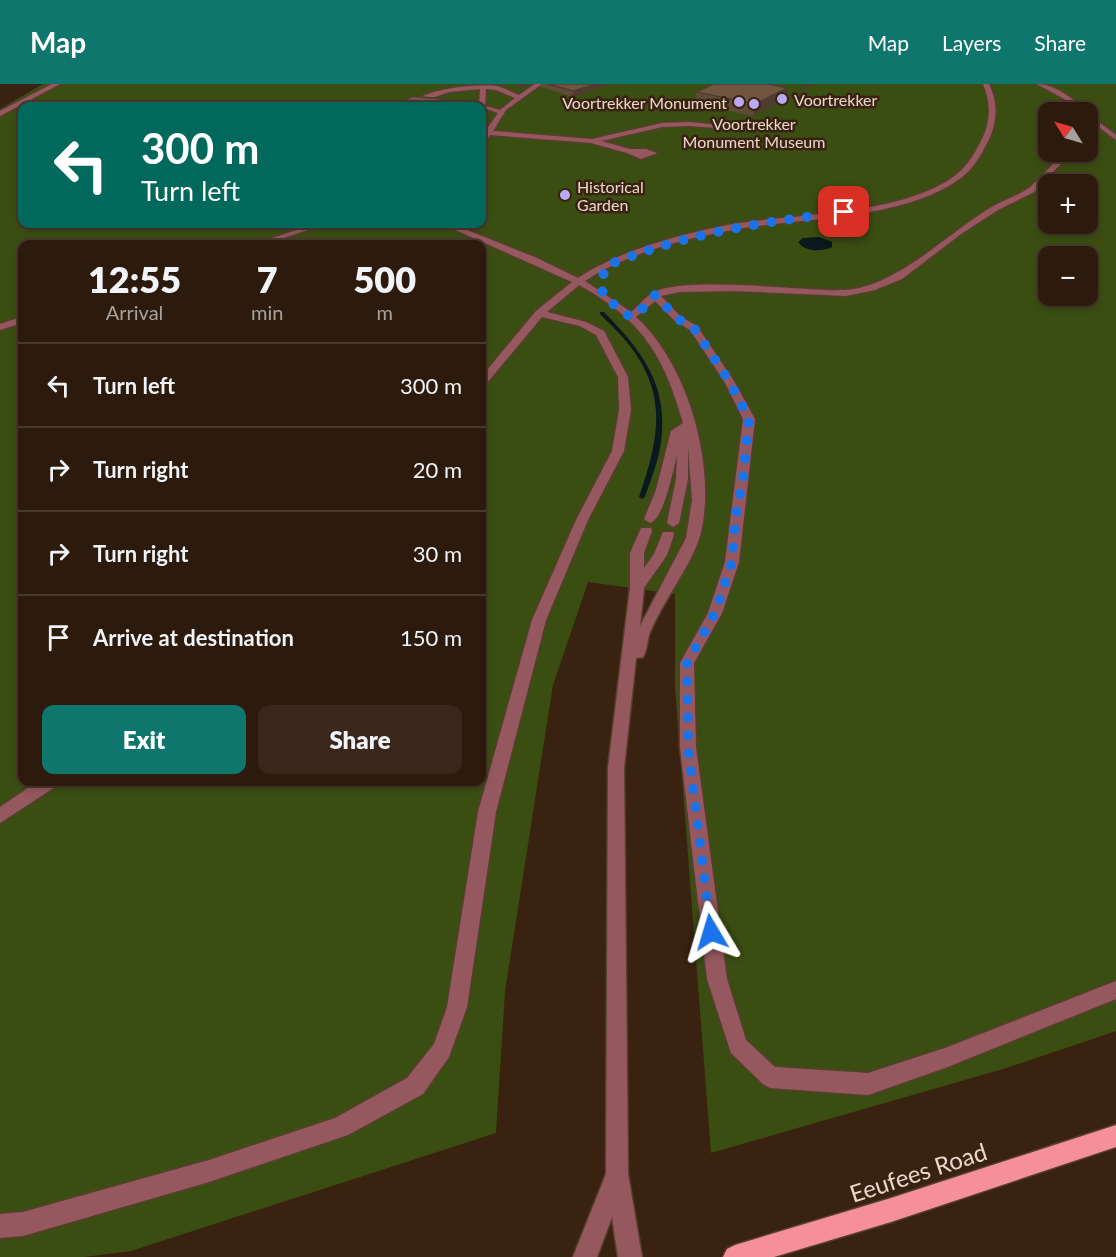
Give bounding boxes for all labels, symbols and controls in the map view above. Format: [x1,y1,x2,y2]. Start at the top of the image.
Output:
text: Map [30,25,86,59]
text: Map [868,30,909,55]
text: Layers [942,30,1001,55]
text: Share [1034,30,1086,55]
place label: Voortrekker [794,90,878,109]
marker: Voortrekker [775,92,789,106]
place label: Voortrekker Monument [562,93,727,112]
marker: Voortrekker Monument [732,95,746,109]
marker: Voortrekker Monument Museum [747,97,761,111]
north arrow [1038,102,1098,162]
map controls [1038,102,1098,306]
place label: Voortrekker Monument Museum [683,114,825,151]
text: 300 m [141,123,259,173]
icon: left [42,126,120,204]
text: Turn left [141,174,240,207]
button: + [1038,174,1098,234]
place label: Historical Garden [577,177,644,214]
pin [818,186,869,237]
marker: Historical Garden [558,188,572,202]
icon: arrive [827,195,860,228]
button: − [1038,246,1098,306]
text: 12:55 [88,257,181,301]
text: 7 [257,257,278,301]
text: 500 [353,257,416,301]
text: Arrival [106,300,163,324]
text: min [251,300,283,324]
text: m [376,300,393,324]
icon: left [42,369,75,402]
text: Turn left [93,372,175,399]
text: 300 m [400,372,462,399]
icon: right [42,453,75,486]
text: Turn right [93,456,188,483]
text: 20 m [413,456,462,483]
icon: right [42,537,75,570]
text: Turn right [93,540,188,567]
text: 30 m [413,540,462,567]
icon: arrive [42,621,75,654]
text: Arrive at destination [93,624,294,651]
text: 150 m [400,624,462,651]
button: Exit [42,705,246,774]
button: Share [258,705,462,774]
position arrow [679,900,743,964]
street label: Eeufees Road [846,1136,990,1208]

